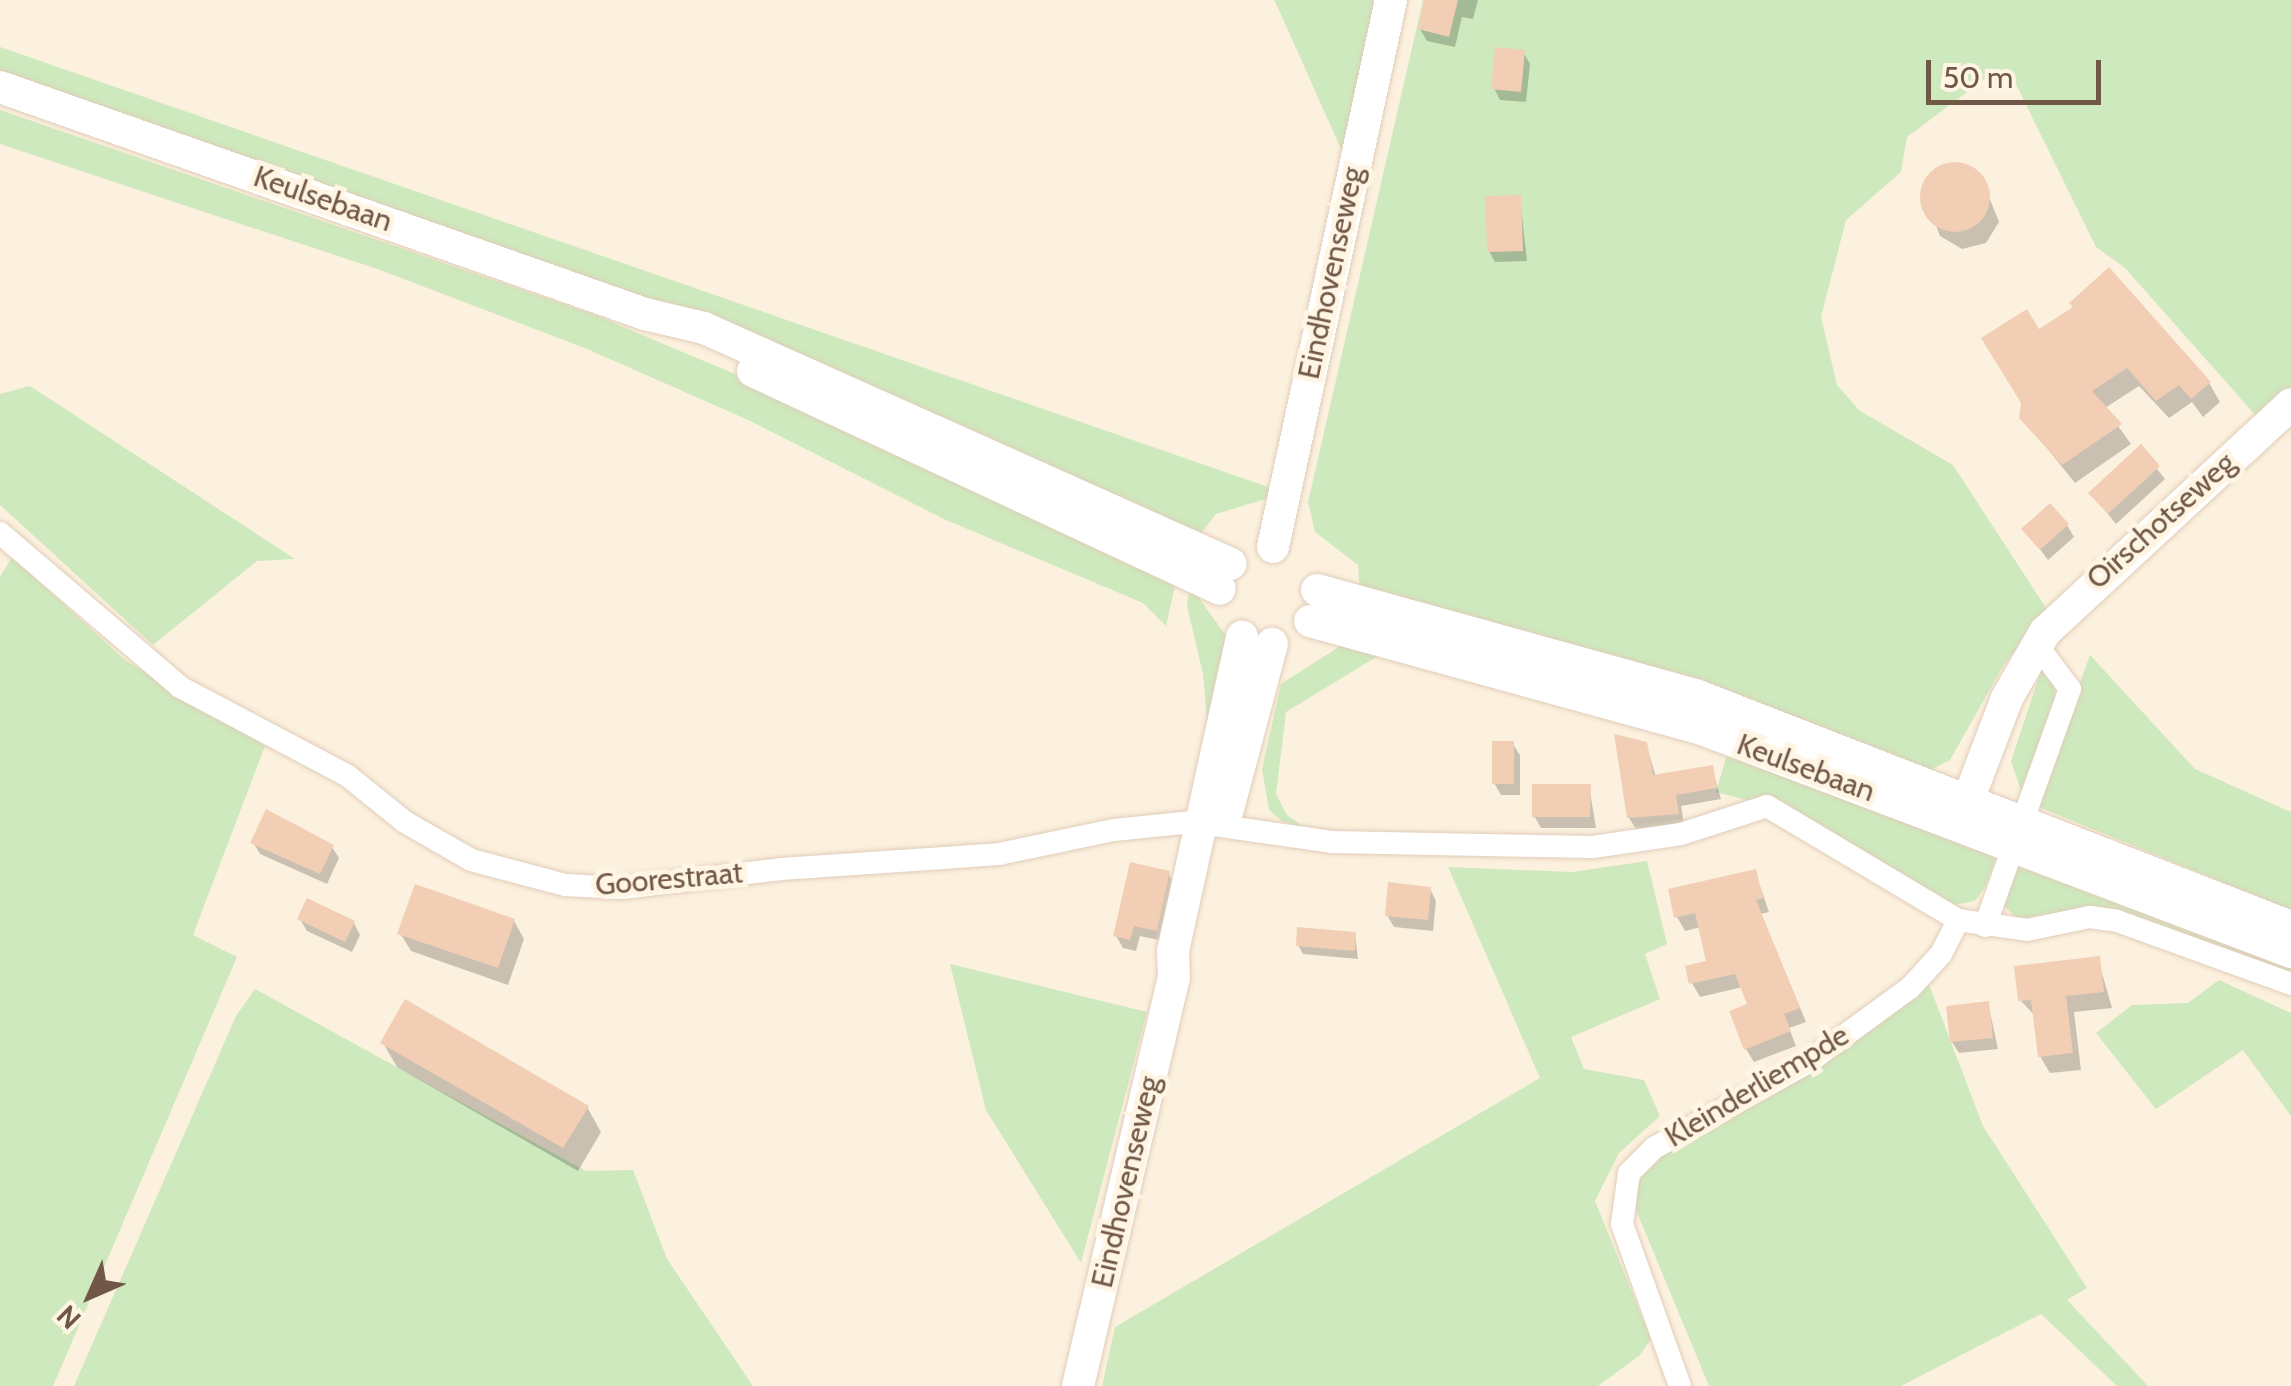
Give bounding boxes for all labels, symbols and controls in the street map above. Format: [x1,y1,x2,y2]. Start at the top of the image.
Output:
scale bar [1931,40,2106,102]
text: 50 m [1943,59,2013,96]
street label: Keulsebaan [249,159,397,239]
street label: Eindhovenseweg [1291,164,1371,382]
street label: Oirschotseweg [2079,445,2243,597]
street label: Keulsebaan [1732,726,1880,810]
street label: Goorestraat [594,855,744,903]
street label: Kleinderliempde [1659,1017,1855,1155]
street label: Eindhovenseweg [1084,1073,1168,1291]
north arrow [40,1246,140,1346]
text: N [50,1298,88,1336]

